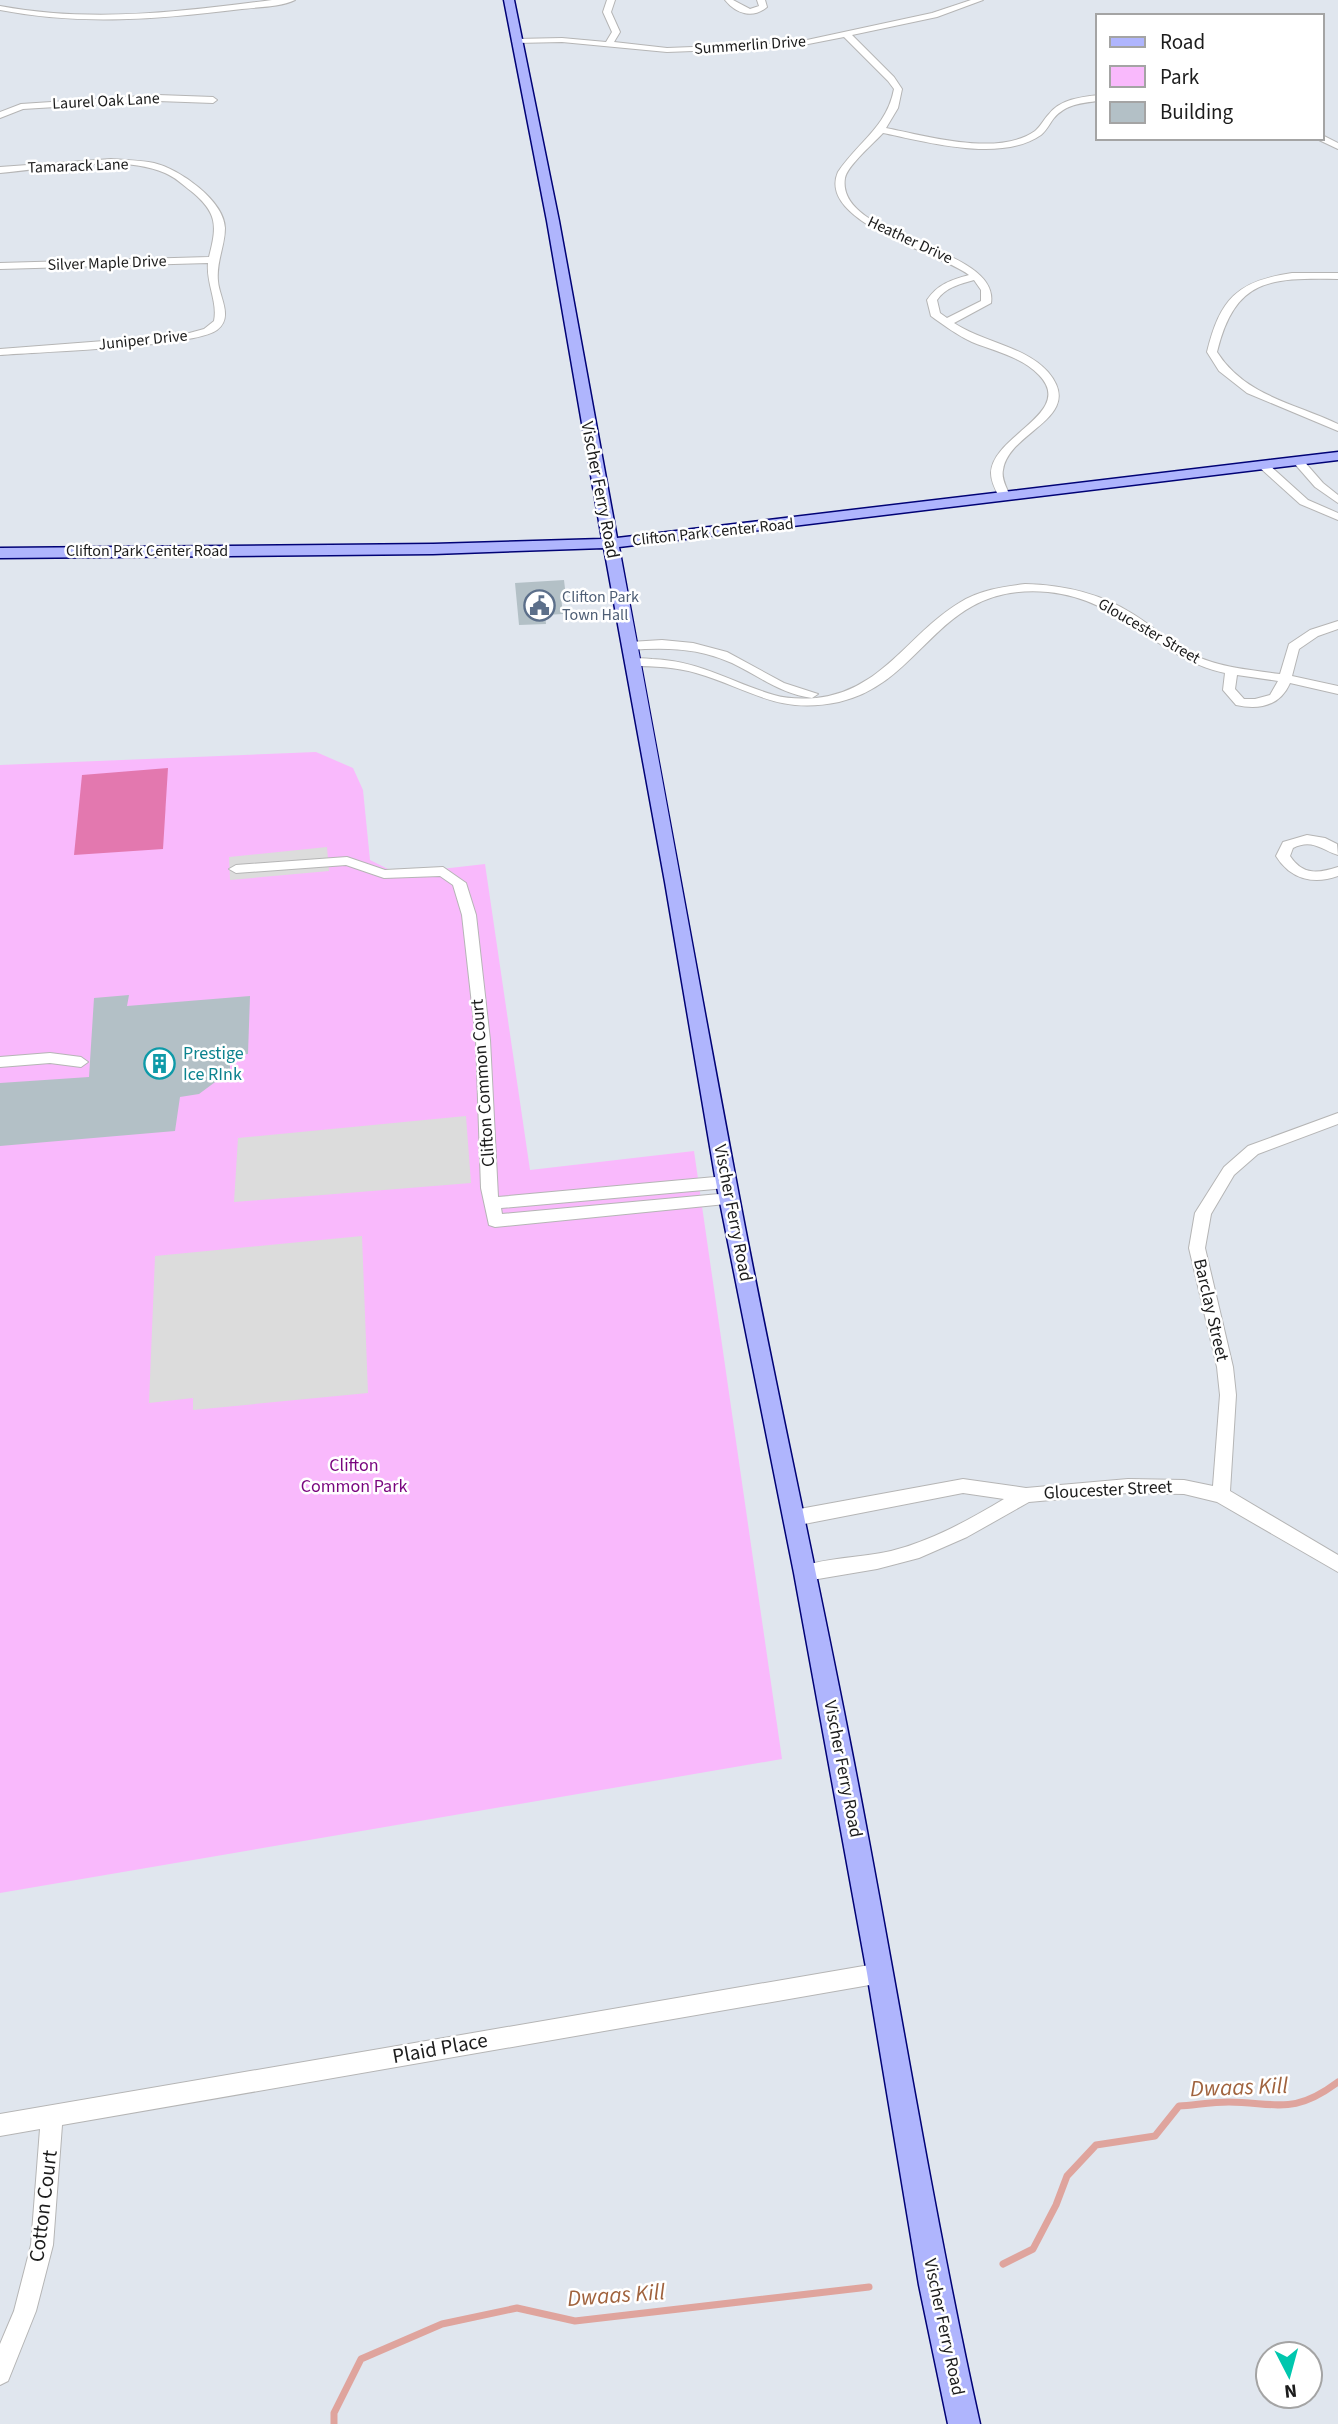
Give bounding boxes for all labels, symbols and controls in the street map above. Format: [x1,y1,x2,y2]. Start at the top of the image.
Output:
legend [1096,14,1324,140]
text: Road [1160,27,1205,57]
street label: Summerlin Drive [693,30,807,60]
text: Park [1160,62,1200,92]
street label: Laurel Oak Lane [52,87,160,115]
text: Building [1160,97,1234,127]
street label: Tamarack Lane [27,153,129,179]
street label: Heather Drive [864,211,956,269]
street label: Silver Maple Drive [47,250,167,276]
street label: Juniper Drive [97,324,189,356]
street label: Vischer Ferry Road [574,419,626,561]
street label: Clifton Park Center Road [631,513,795,551]
street label: Clifton Park Center Road [66,540,228,562]
place label: Clifton Park Town Hall [562,586,639,626]
public building icon: Clifton Park Town Hall [522,589,556,623]
street label: Gloucester Street [1094,593,1205,669]
street label: Clifton Common Court [465,998,501,1168]
place label: Prestige Ice RInk [183,1041,244,1087]
building icon: Prestige Ice RInk [143,1046,177,1080]
street label: Vischer Ferry Road [707,1142,759,1284]
street label: Barclay Street [1187,1256,1235,1364]
park label: Clifton Common Park [301,1453,407,1499]
street label: Gloucester Street [1043,1474,1173,1506]
street label: Vischer Ferry Road [817,1698,869,1840]
street label: Plaid Place [390,2025,490,2071]
water label: Dwaas Kill [1189,2069,1289,2105]
street label: Cotton Court [21,2148,65,2264]
street label: Vischer Ferry Road [917,2256,971,2398]
water label: Dwaas Kill [566,2275,666,2315]
north arrow [1254,2340,1324,2410]
text: N [1283,2376,1298,2405]

